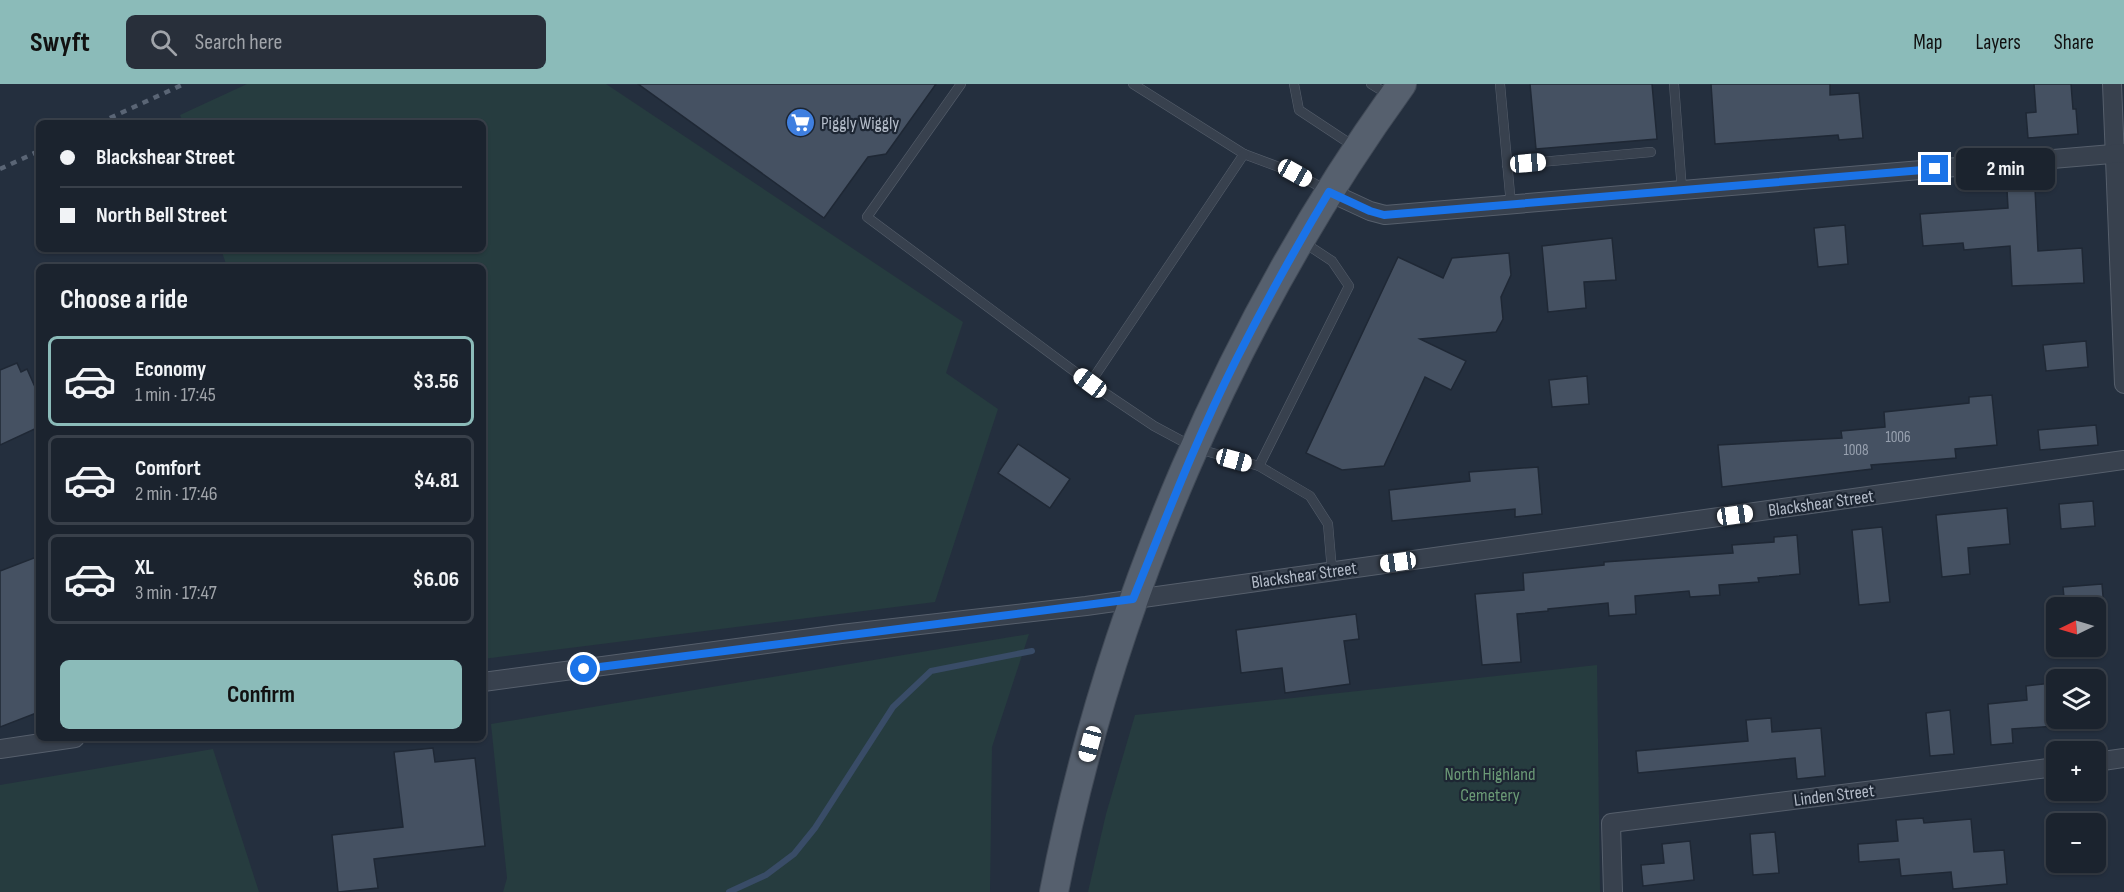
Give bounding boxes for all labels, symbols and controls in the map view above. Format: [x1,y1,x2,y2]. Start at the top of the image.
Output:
search box [126,15,546,69]
text: Swyft [30,26,90,59]
icon: search [147,26,180,59]
text: Search here [195,29,282,56]
text: Map [1913,30,1942,55]
text: Layers [1975,30,2021,55]
text: Share [2054,30,2094,55]
supermarket icon: Piggly Wiggly [784,107,816,139]
place label: Piggly Wiggly [821,113,899,134]
text: Blackshear Street [96,144,235,171]
callout: 2 min [1956,148,2055,190]
car [1509,152,1547,174]
route end [1921,155,1948,182]
car [1275,156,1315,190]
text: 2 min [1986,157,2025,181]
text: North Bell Street [96,202,227,229]
text: Choose a ride [60,284,188,316]
icon: car [63,354,117,408]
text: Economy [135,356,206,383]
car [1070,365,1110,401]
text: $3.56 [413,368,459,395]
text: 1 min · 17:45 [135,383,216,407]
house number: 1006 [1885,428,1911,447]
house number: 1008 [1843,441,1869,460]
car [1214,447,1254,473]
icon: car [63,453,117,507]
text: Comfort [135,455,201,482]
text: $4.81 [414,467,459,494]
text: 2 min · 17:46 [135,482,218,506]
street label: Blackshear Street [1767,486,1876,521]
car [1716,504,1754,526]
car [1379,551,1417,573]
icon: car [63,552,117,606]
text: XL [135,554,154,581]
street label: Blackshear Street [1250,558,1359,593]
text: $6.06 [412,566,459,593]
text: 3 min · 17:47 [135,581,217,605]
north arrow [2046,597,2106,657]
map controls [2046,597,2106,873]
route start [570,655,597,682]
button: Confirm [60,660,462,729]
button: layers [2046,669,2106,729]
car [1077,724,1103,764]
button: + [2046,741,2106,801]
park label: North Highland Cemetery [1445,764,1535,806]
street label: Linden Street [1793,780,1876,811]
button: − [2046,813,2106,873]

